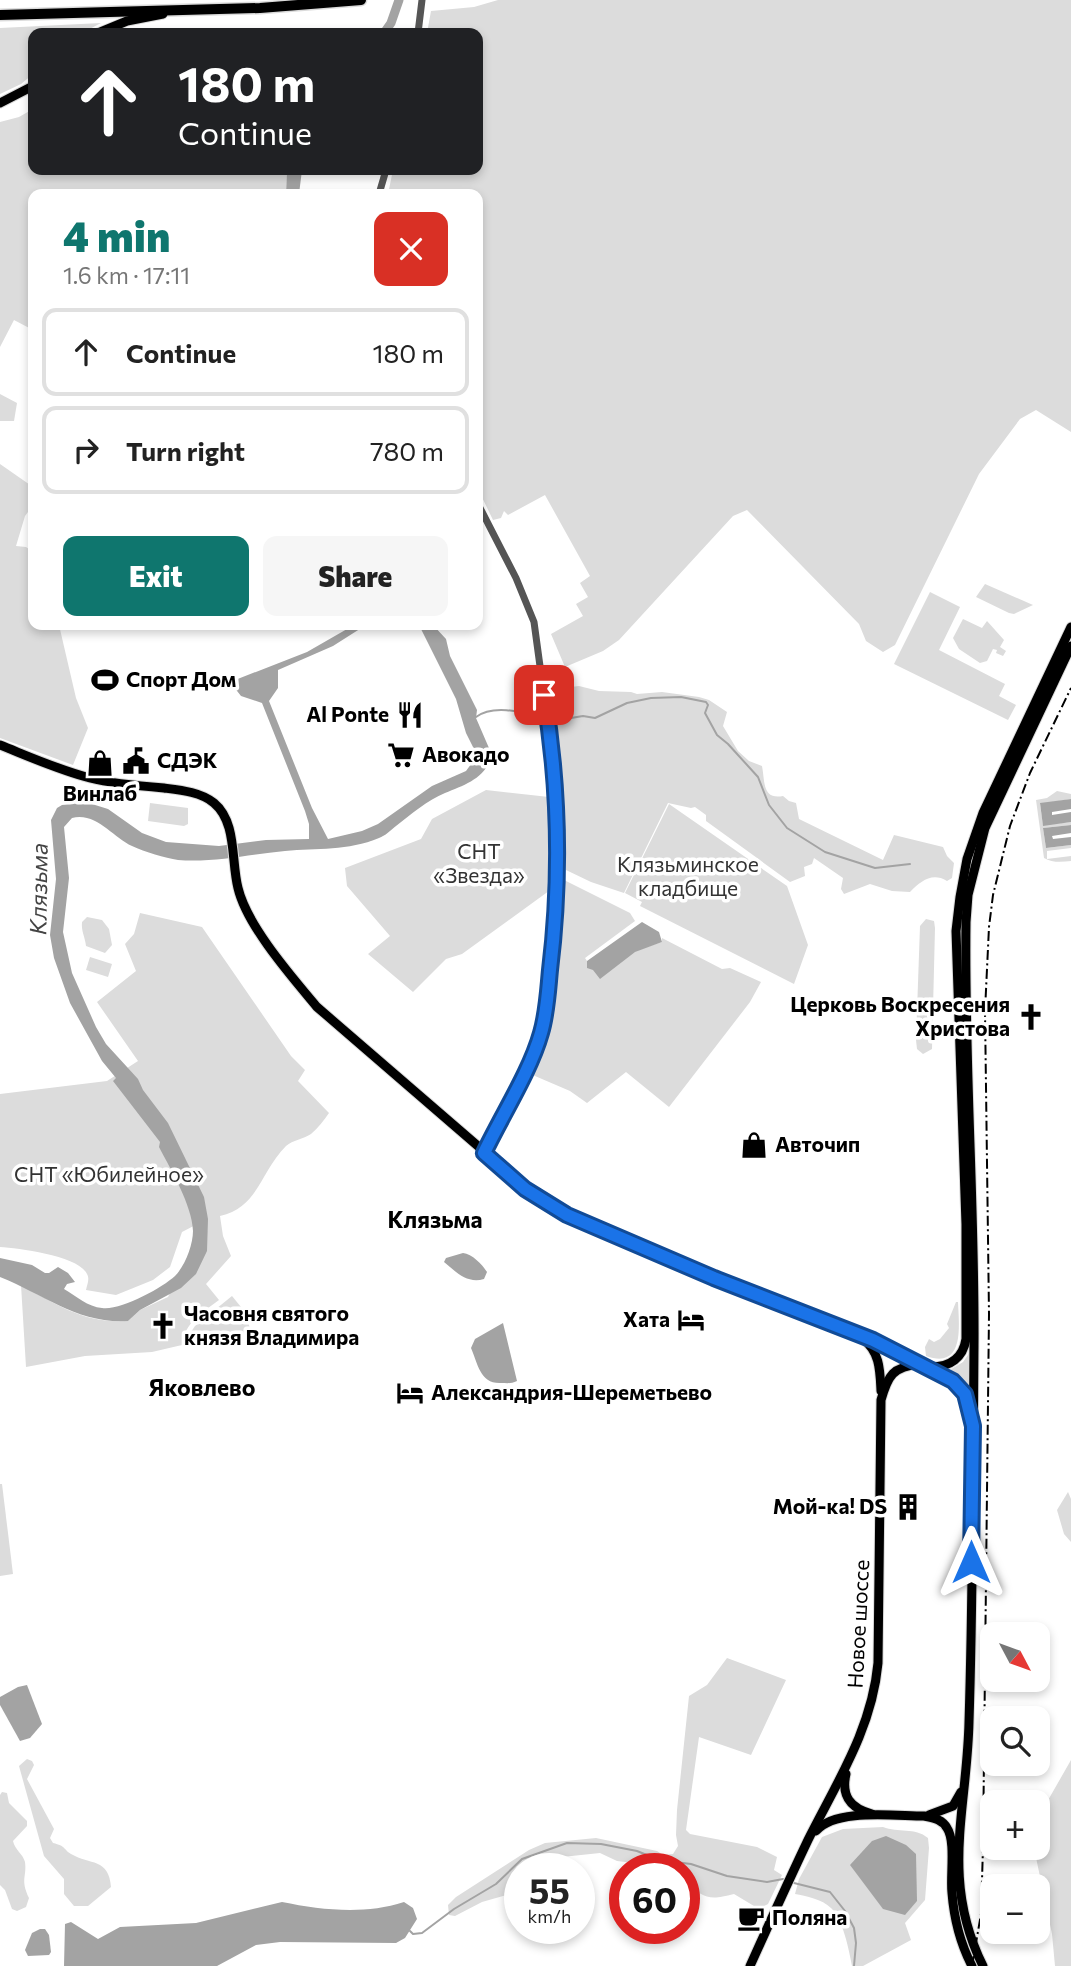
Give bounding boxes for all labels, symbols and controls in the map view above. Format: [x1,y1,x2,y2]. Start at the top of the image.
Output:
text: 180 m [178,52,315,112]
icon: ahead [63,56,154,147]
text: Continue [178,112,312,152]
text: 4 min [63,209,170,261]
button: close [374,212,448,286]
text: 1.6 km · 17:11 [63,261,190,289]
icon: ahead [67,333,105,371]
text: Continue [126,337,236,368]
text: 180 m [372,337,444,368]
icon: right [67,431,105,469]
text: Turn right [126,435,245,466]
text: 780 m [370,435,444,466]
button: Exit [63,536,249,616]
button: Share [263,536,448,616]
sports icon: Спорт Дом [90,665,120,695]
pin [514,665,574,725]
place label: Спорт Дом [126,666,236,691]
icon: arrive [525,676,563,714]
restaurant icon: Al Ponte [395,700,425,730]
place label: Al Ponte [306,701,389,726]
supermarket icon: Авокадо [386,740,416,770]
place label: Авокадо [422,741,510,766]
public building icon: СДЭК [121,746,151,776]
place label: СДЭК [157,747,218,772]
shop icon: Винлаб [85,748,115,778]
place label: Винлаб [63,780,137,805]
park label: СНТ «Звезда» [433,838,525,887]
water label: Клязьма [23,843,53,935]
park label: Клязьминское кладбище [617,851,759,900]
place label: Церковь Воскресения Христова [790,991,1010,1040]
church icon: Церковь Воскресения Христова [1016,1002,1046,1032]
shop icon: Авточип [739,1130,769,1160]
place label: Авточип [775,1131,860,1156]
park label: СНТ «Юбилейное» [14,1161,204,1186]
district label: Клязьма [387,1205,483,1233]
place label: Часовня святого князя Владимира [184,1300,359,1349]
hotel icon: Хата [676,1305,706,1335]
place label: Хата [623,1306,670,1331]
church icon: Часовня святого князя Владимира [148,1311,178,1341]
district label: Яковлево [149,1373,255,1401]
hotel icon: Александрия-Шереметьево [395,1378,425,1408]
place label: Александрия-Шереметьево [431,1379,712,1404]
building icon: Мой-ка! DS [893,1492,923,1522]
place label: Мой-ка! DS [773,1493,887,1518]
position arrow [934,1525,1008,1599]
street label: Новое шоссе [842,1559,873,1689]
north arrow [980,1622,1050,1692]
map controls [980,1622,1050,1944]
button: search [980,1706,1050,1776]
button: + [980,1790,1050,1860]
speed limit sign: 60 [609,1853,700,1944]
text: 55 [529,1868,570,1911]
button: − [980,1874,1050,1944]
cafe icon: Поляна [736,1903,766,1933]
place label: Поляна [772,1904,847,1929]
text: km/h [528,1905,571,1927]

